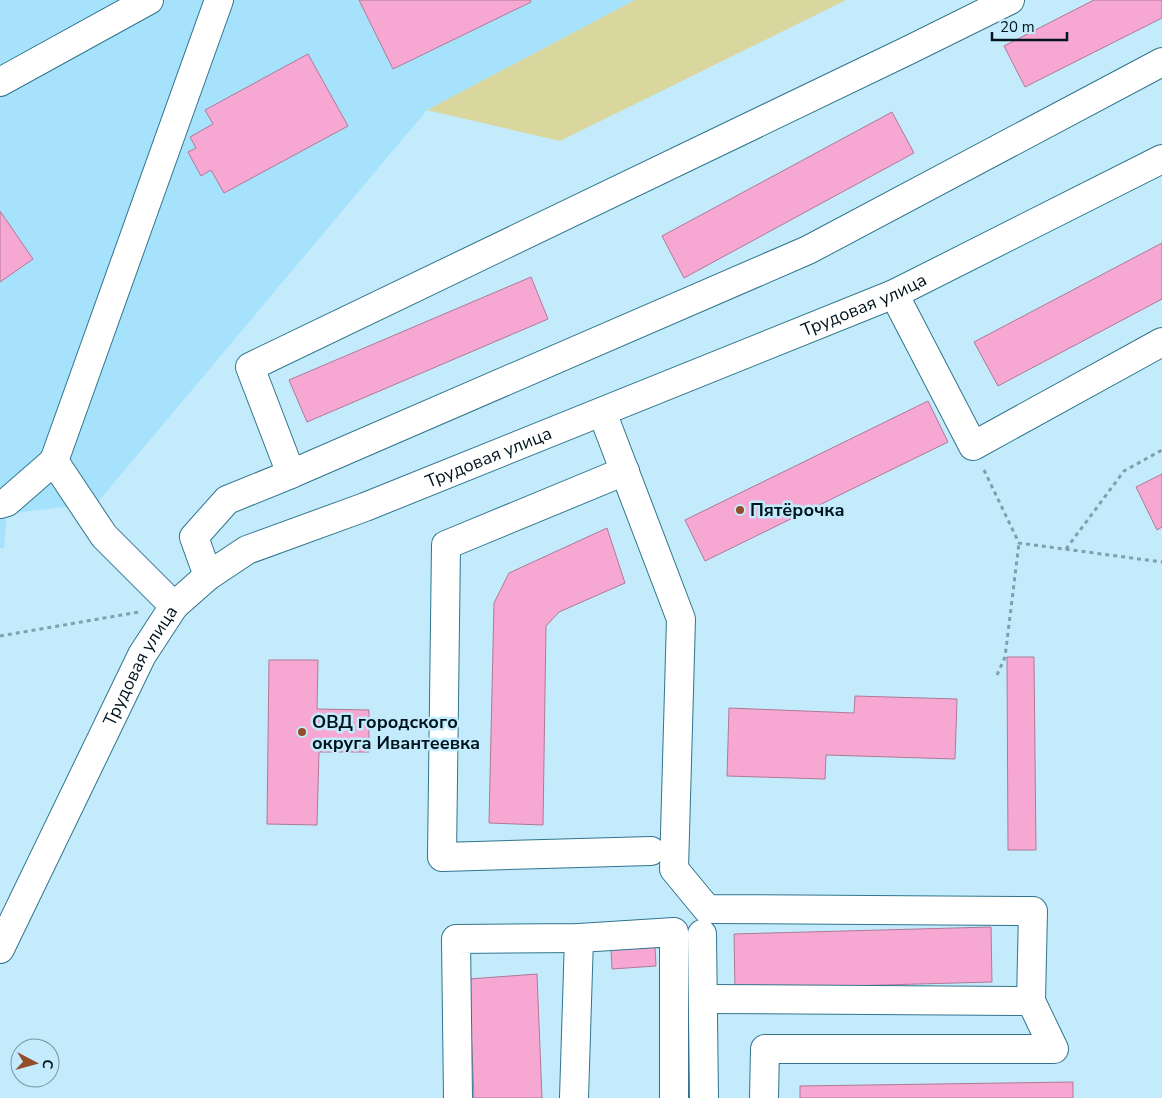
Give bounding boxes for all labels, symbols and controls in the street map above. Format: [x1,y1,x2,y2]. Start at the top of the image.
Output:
scale bar [992,10,1067,42]
text: 20 m [1000,17,1035,37]
street label: Трудовая улица [797,268,931,342]
street label: Трудовая улица [422,421,555,493]
place label: Пятёрочка [750,498,845,522]
marker: Пятёрочка [734,504,746,516]
street label: Трудовая улица [97,601,183,730]
place label: ОВД городского округа Ивантеевка [312,710,480,755]
marker: ОВД городского округа Ивантеевка [296,726,308,738]
north arrow [10,1038,60,1088]
text: С [37,1059,57,1071]

